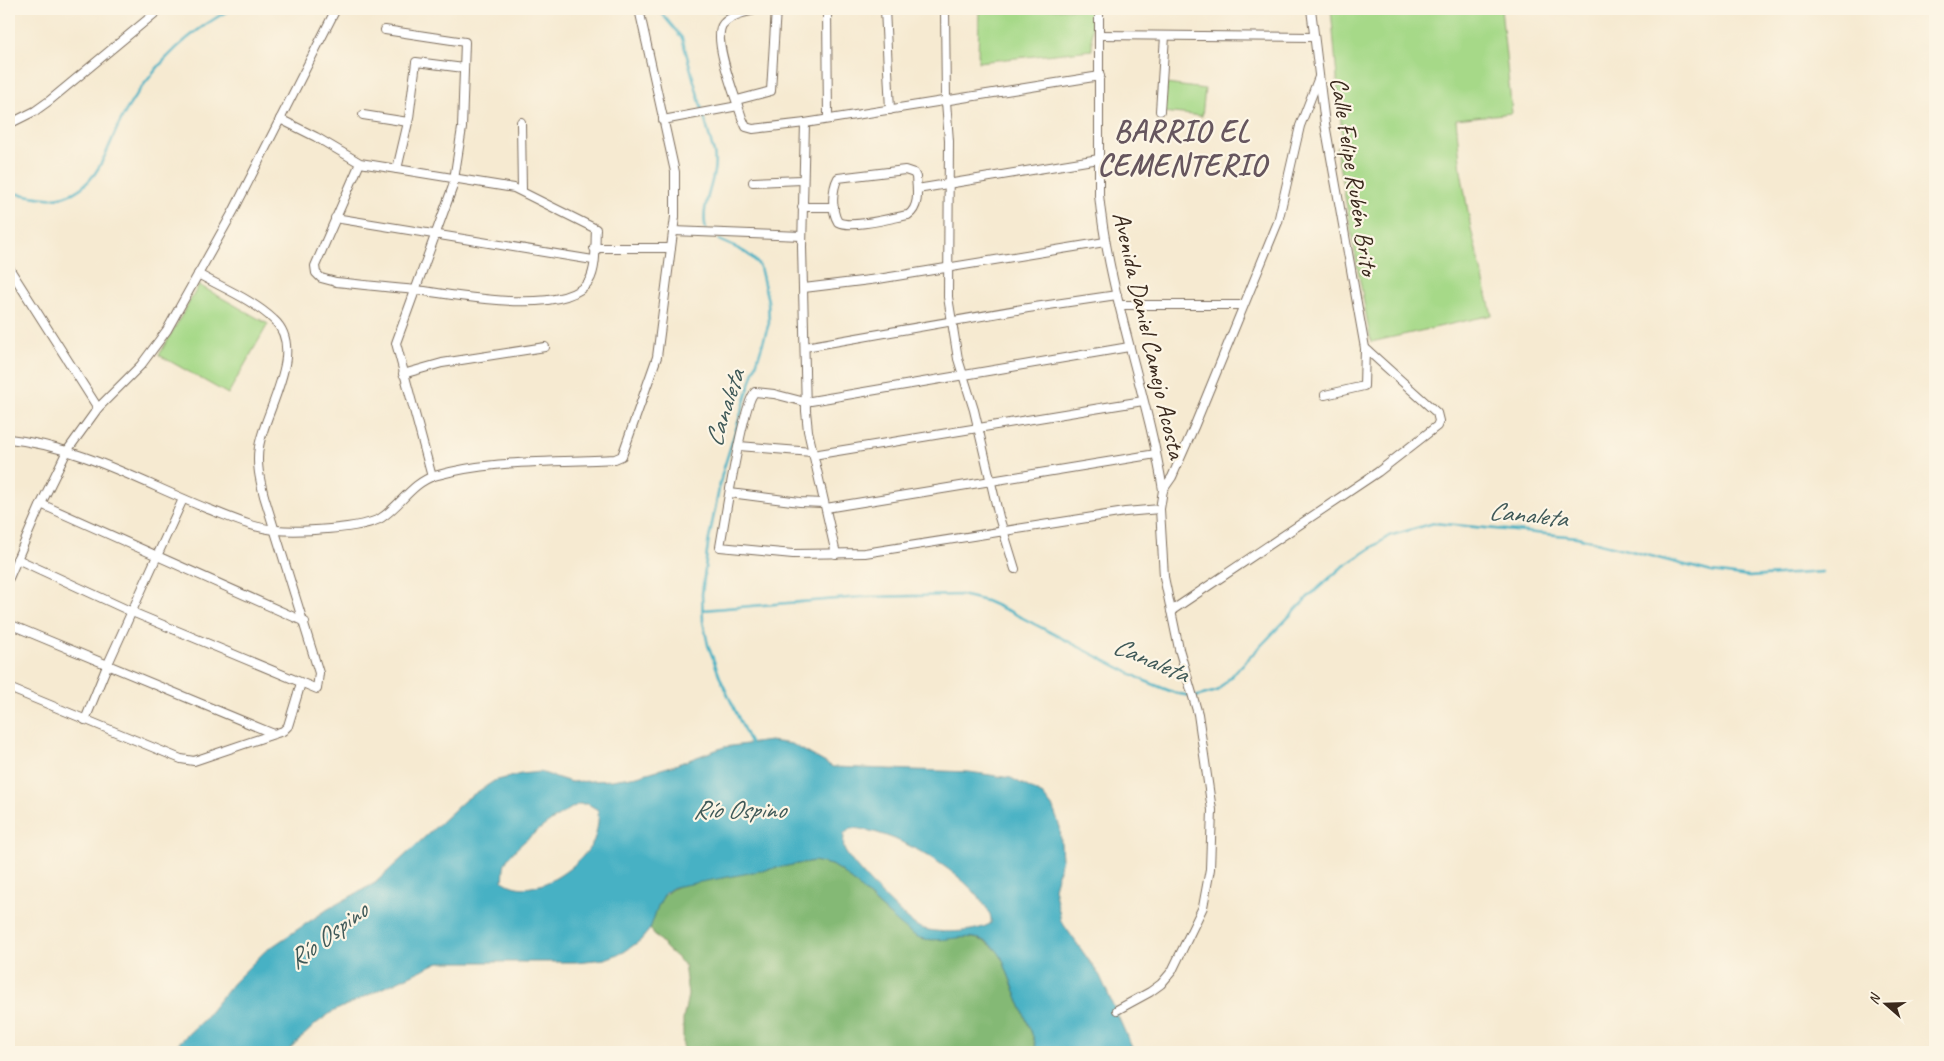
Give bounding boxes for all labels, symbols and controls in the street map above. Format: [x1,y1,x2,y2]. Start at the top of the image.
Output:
street label: Calle Felipe Rubén Brito [1323,75,1386,281]
district label: BARRIO EL CEMENTERIO [1097,112,1270,184]
street label: Avenida Daniel Camejo Acosta [1105,209,1193,464]
water label: Canaleta [697,363,753,451]
water label: Canaleta [1487,494,1571,535]
water label: Canaleta [1108,629,1196,691]
water label: Río Ospino [693,793,789,826]
water label: Río Ospino [281,892,377,976]
north arrow [1862,978,1912,1028]
text: N [1865,991,1885,1007]

